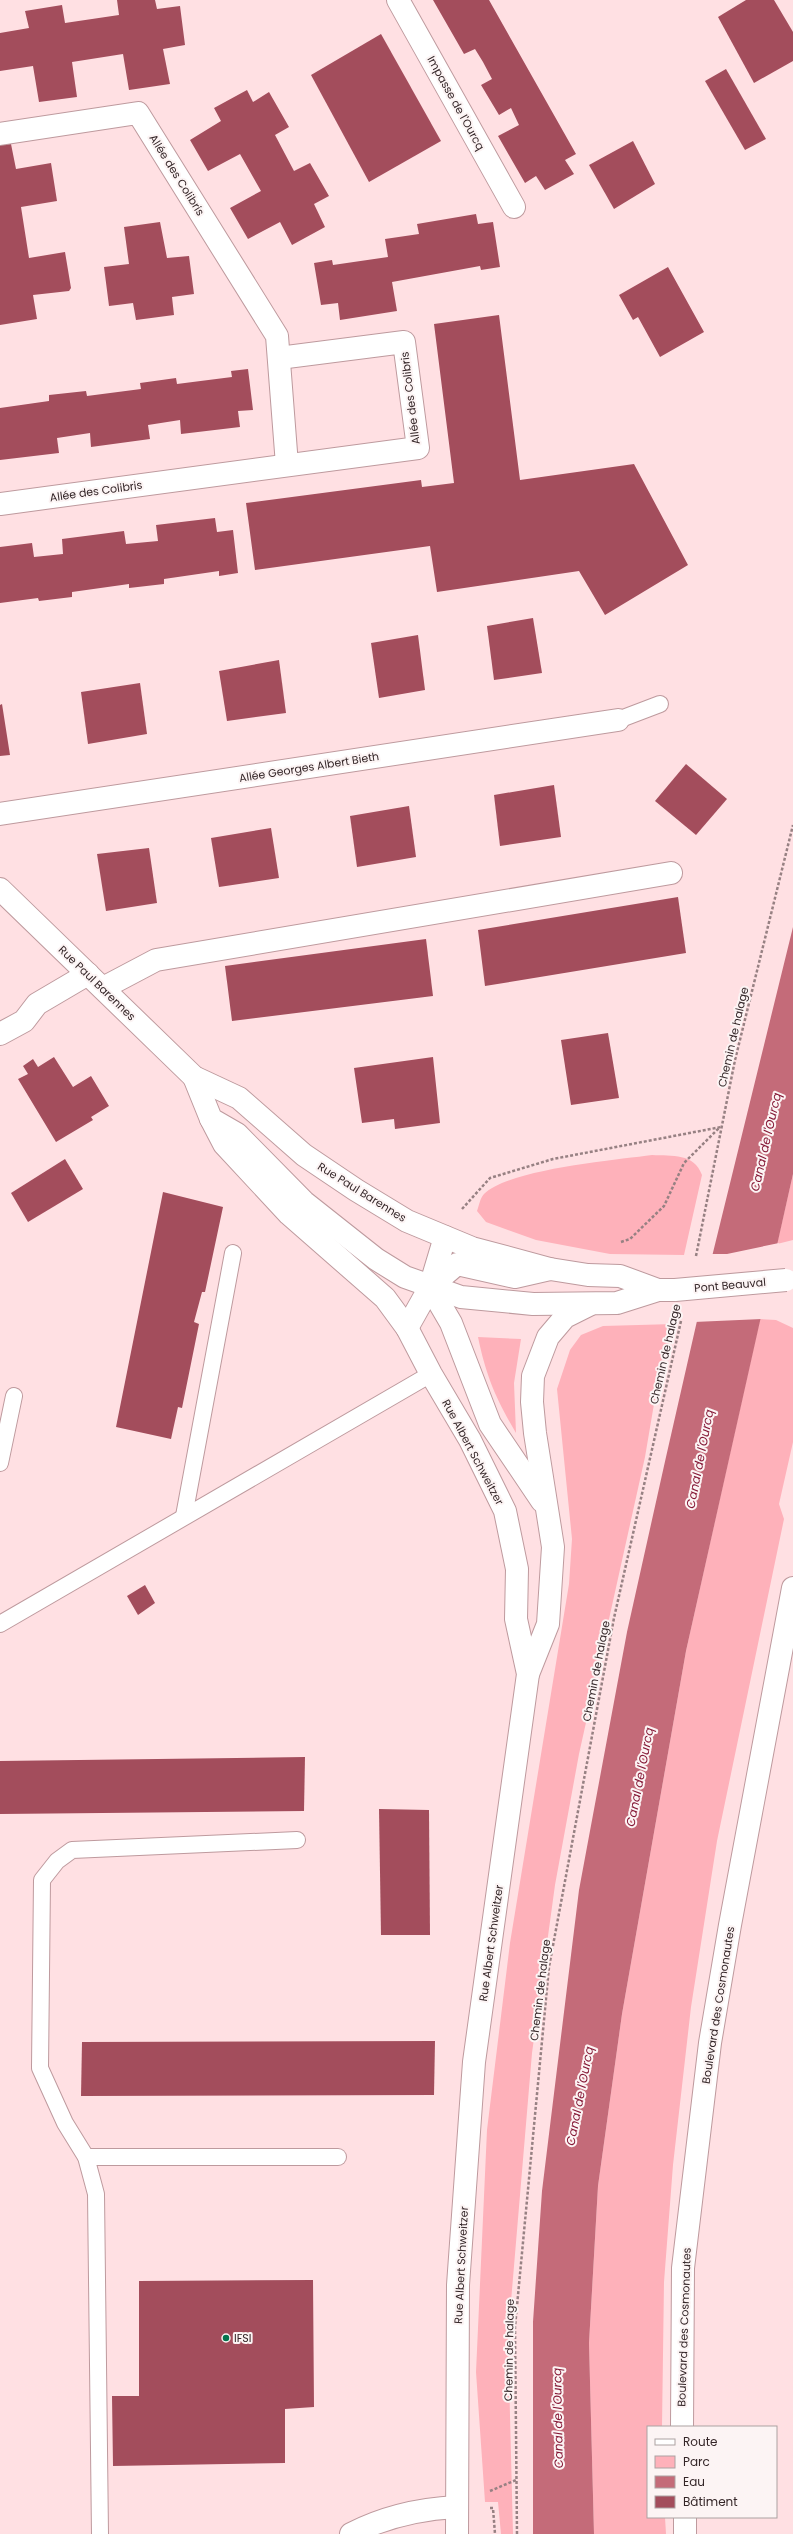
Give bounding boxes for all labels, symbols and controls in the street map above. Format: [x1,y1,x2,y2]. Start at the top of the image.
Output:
street label: Impasse de l'Ourcq [423,53,489,153]
street label: Allée des Colibris [145,131,209,219]
street label: Allée des Colibris [396,350,424,445]
street label: Allée des Colibris [49,477,144,505]
street label: Allée Georges Albert Bieth [238,748,380,786]
street label: Rue Paul Barennes [55,942,139,1024]
street label: Chemin de halage [714,985,752,1089]
water label: Canal de l'Ourcq [746,1091,785,1193]
street label: Rue Paul Barennes [315,1158,410,1226]
street label: Pont Beauval [694,1274,766,1296]
street label: Chemin de halage [646,1302,684,1406]
street label: Rue Albert Schweitzer [438,1396,508,1508]
water label: Canal de l'Ourcq [682,1408,717,1510]
street label: Chemin de halage [578,1619,614,1723]
water label: Canal de l'Ourcq [622,1726,657,1828]
street label: Rue Albert Schweitzer [475,1884,507,2002]
street label: Boulevard des Cosmonautes [698,1925,738,2085]
street label: Chemin de halage [526,1938,554,2042]
water label: Canal de l'Ourcq [562,2045,597,2147]
street label: Rue Albert Schweitzer [450,2206,472,2324]
street label: Boulevard des Cosmonautes [673,2247,695,2407]
street label: Chemin de halage [500,2298,518,2401]
place label: IFSI [234,2330,251,2346]
marker: IFSI [221,2333,231,2343]
water label: Canal de l'Ourcq [548,2368,567,2468]
legend [647,2426,777,2518]
text: Route [683,2433,717,2450]
text: Parc [683,2453,710,2470]
text: Eau [683,2473,705,2490]
text: Bâtiment [683,2493,738,2510]

